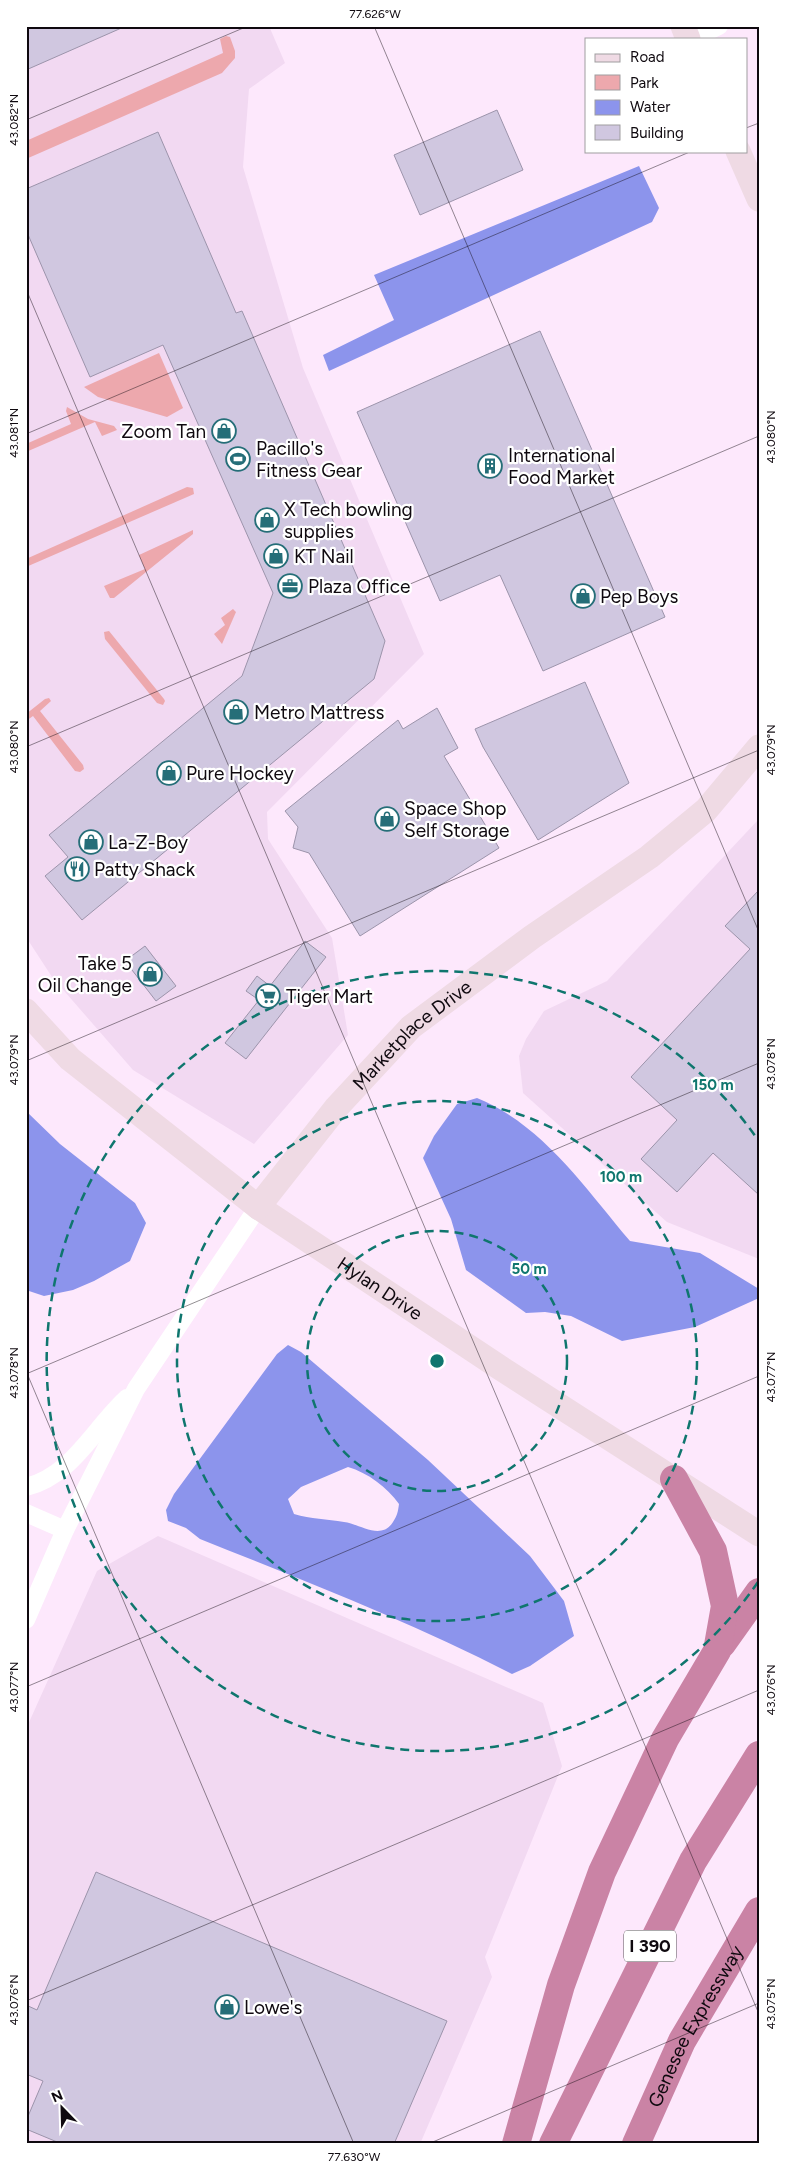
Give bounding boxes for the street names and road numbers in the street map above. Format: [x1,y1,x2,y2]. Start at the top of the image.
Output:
street label: Marketplace Drive [348,975,476,1095]
street label: Hylan Drive [333,1252,427,1325]
road number: I 390 [624,1930,676,1962]
street label: Genesee Expressway [643,1941,748,2111]

